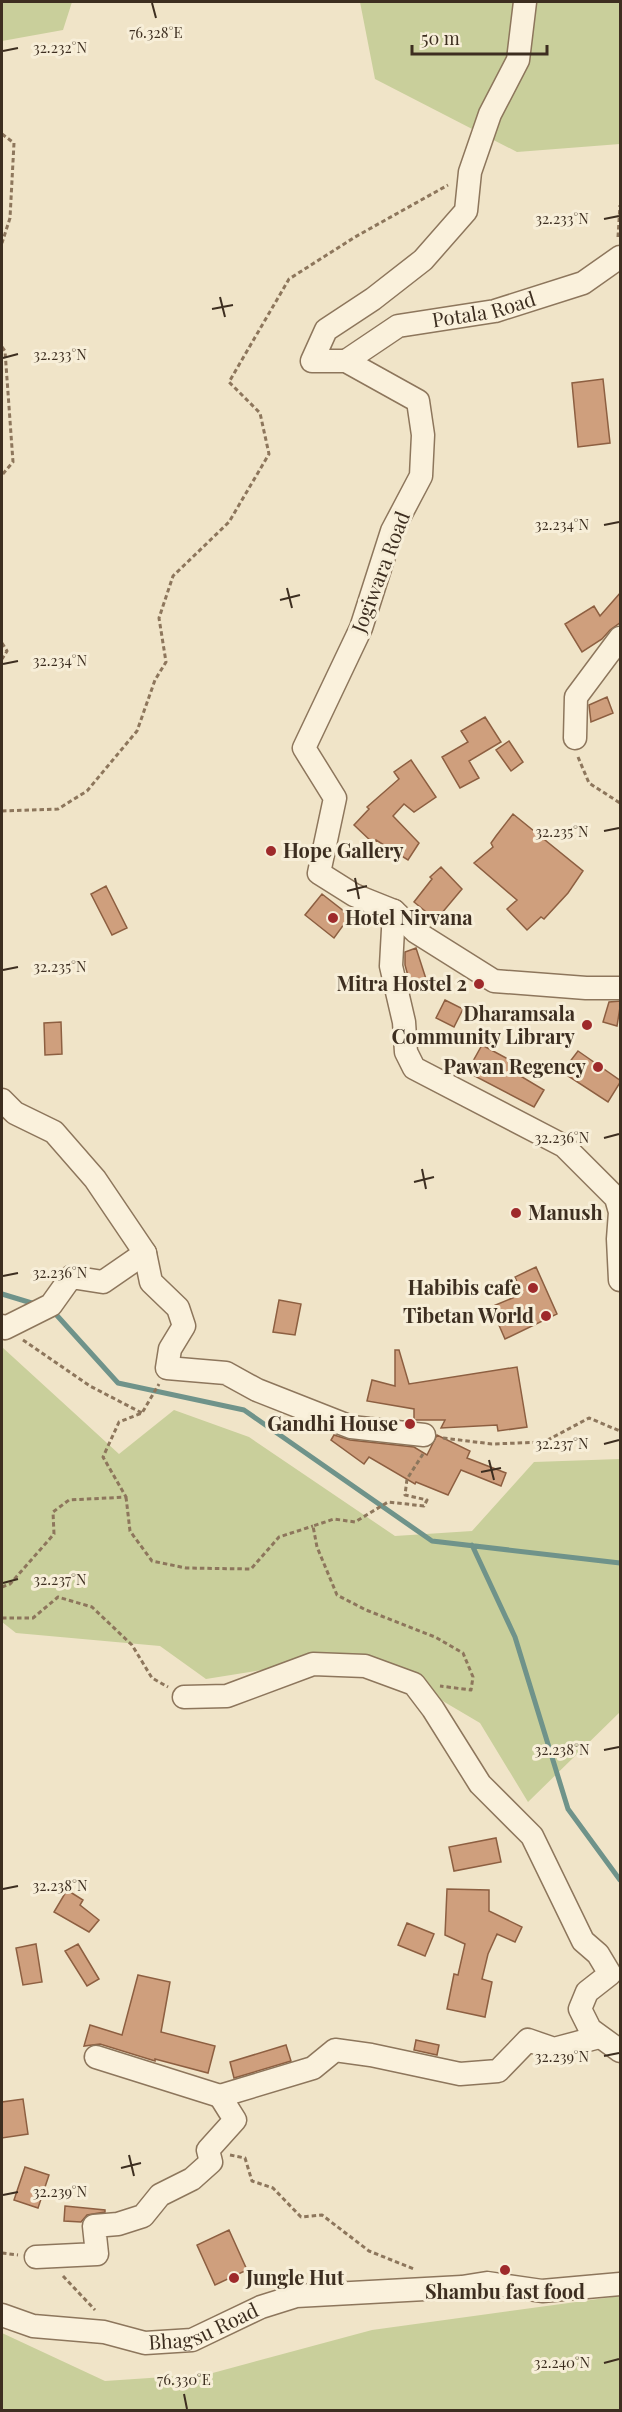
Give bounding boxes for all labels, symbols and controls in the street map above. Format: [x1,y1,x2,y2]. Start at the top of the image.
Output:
scale bar [412,18,547,56]
text: 76.328°E [129,22,183,42]
text: 50 m [421,26,460,50]
text: 32.232°N [33,37,87,57]
text: 32.233°N [535,208,589,228]
street label: Potala Road [430,284,539,333]
text: 32.233°N [33,344,87,364]
street label: Jogiwara Road [344,507,415,637]
text: 32.234°N [535,514,590,534]
text: 32.234°N [33,650,88,670]
text: 32.235°N [535,821,589,841]
place label: Hope Gallery [283,836,404,863]
marker: Hope Gallery [264,844,278,858]
place label: Hotel Nirvana [345,903,473,930]
marker: Hotel Nirvana [326,911,340,925]
text: 32.235°N [33,956,87,976]
place label: Mitra Hostel 2 [336,969,467,996]
marker: Mitra Hostel 2 [472,977,486,991]
place label: Dharamsala Community Library [392,999,576,1049]
marker: Dharamsala Community Library [580,1018,594,1032]
place label: Pawan Regency [443,1052,587,1079]
marker: Pawan Regency [591,1060,605,1074]
text: 32.236°N [535,1127,590,1147]
place label: Manush [528,1198,603,1225]
marker: Manush [509,1206,523,1220]
text: 32.236°N [33,1262,88,1282]
place label: Habibis cafe [408,1273,521,1300]
marker: Habibis cafe [526,1281,540,1295]
place label: Tibetan World [403,1301,534,1328]
marker: Tibetan World [539,1309,553,1323]
place label: Gandhi House [267,1409,398,1436]
marker: Gandhi House [403,1417,417,1431]
text: 32.237°N [535,1433,589,1453]
text: 32.237°N [33,1569,87,1589]
text: 32.238°N [534,1739,590,1759]
text: 32.238°N [32,1875,88,1895]
text: 32.239°N [535,2046,590,2066]
text: 32.239°N [33,2181,88,2201]
place label: Jungle Hut [245,2263,345,2290]
marker: Shambu fast food [498,2263,512,2277]
marker: Jungle Hut [227,2271,241,2285]
place label: Shambu fast food [425,2277,585,2304]
street label: Bhagsu Road [148,2295,263,2355]
text: 32.240°N [534,2352,591,2372]
text: 76.330°E [157,2369,211,2389]

